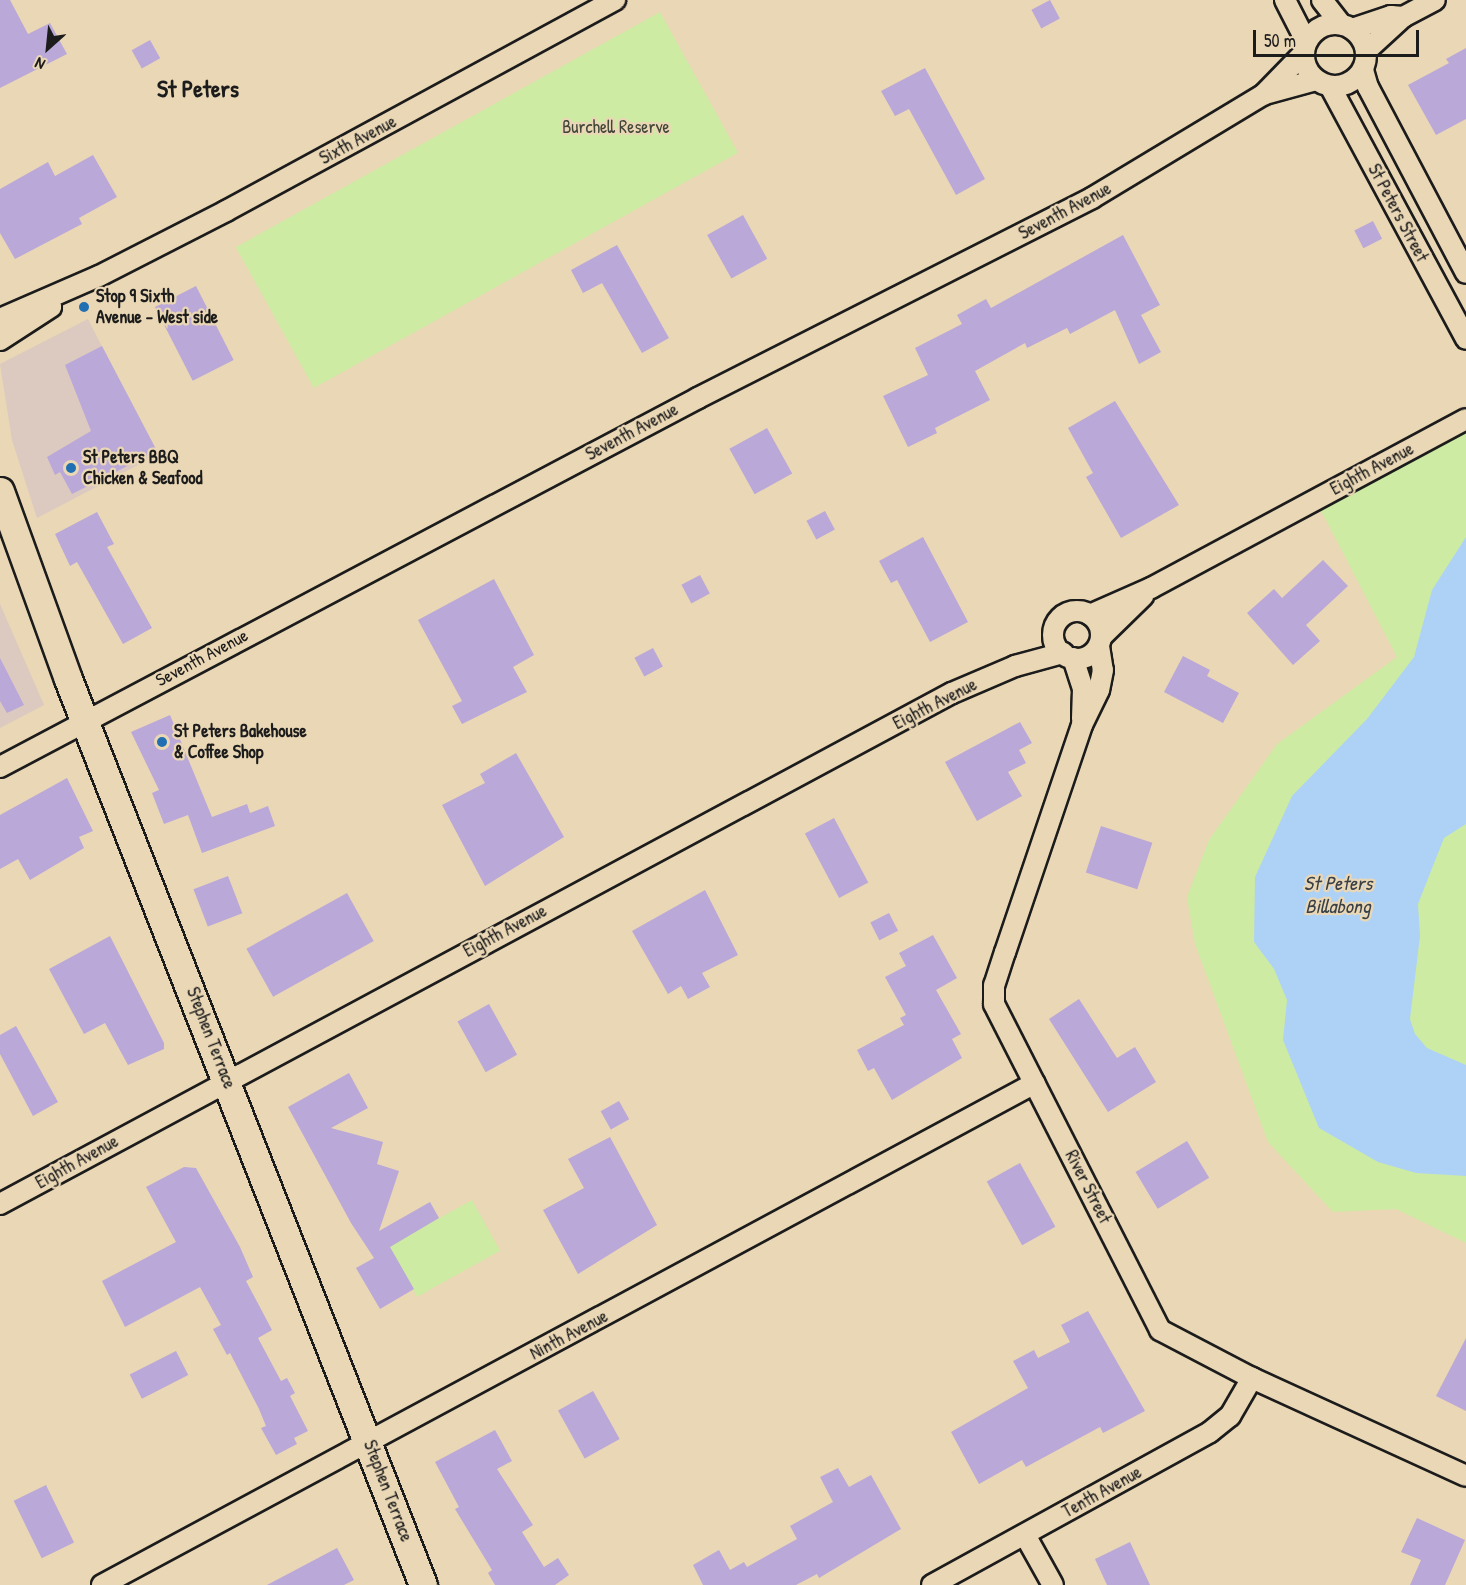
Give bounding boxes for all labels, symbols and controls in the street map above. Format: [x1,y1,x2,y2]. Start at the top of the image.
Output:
north arrow [18,18,78,78]
scale bar [1256,18,1422,56]
text: 50 m [1264,28,1296,53]
text: N [31,52,49,76]
district label: St Peters [157,75,239,103]
street label: Sixth Avenue [316,111,400,169]
park label: Burchell Reserve [562,116,670,138]
street label: St Peters Street [1363,160,1433,266]
street label: Seventh Avenue [1015,178,1115,244]
place label: Stop 9 Sixth Avenue - West side [96,286,218,328]
marker: Stop 9 Sixth Avenue - West side [77,300,91,314]
street label: Seventh Avenue [582,399,682,465]
street label: Eighth Avenue [1327,438,1417,500]
place label: St Peters BBQ Chicken & Seafood [83,447,203,490]
marker: St Peters BBQ Chicken & Seafood [64,461,78,475]
street label: Seventh Avenue [152,625,252,691]
street label: Eighth Avenue [890,674,980,734]
place label: St Peters Bakehouse & Coffee Shop [174,721,307,764]
marker: St Peters Bakehouse & Coffee Shop [155,735,169,749]
water label: St Peters Billabong [1304,870,1372,917]
street label: Eighth Avenue [460,900,550,962]
street label: Stephen Terrace [182,984,240,1092]
street label: Eighth Avenue [32,1130,122,1194]
street label: River Street [1060,1147,1116,1227]
street label: Ninth Avenue [526,1305,612,1365]
street label: Stephen Terrace [359,1437,417,1545]
street label: Tenth Avenue [1059,1461,1145,1523]

